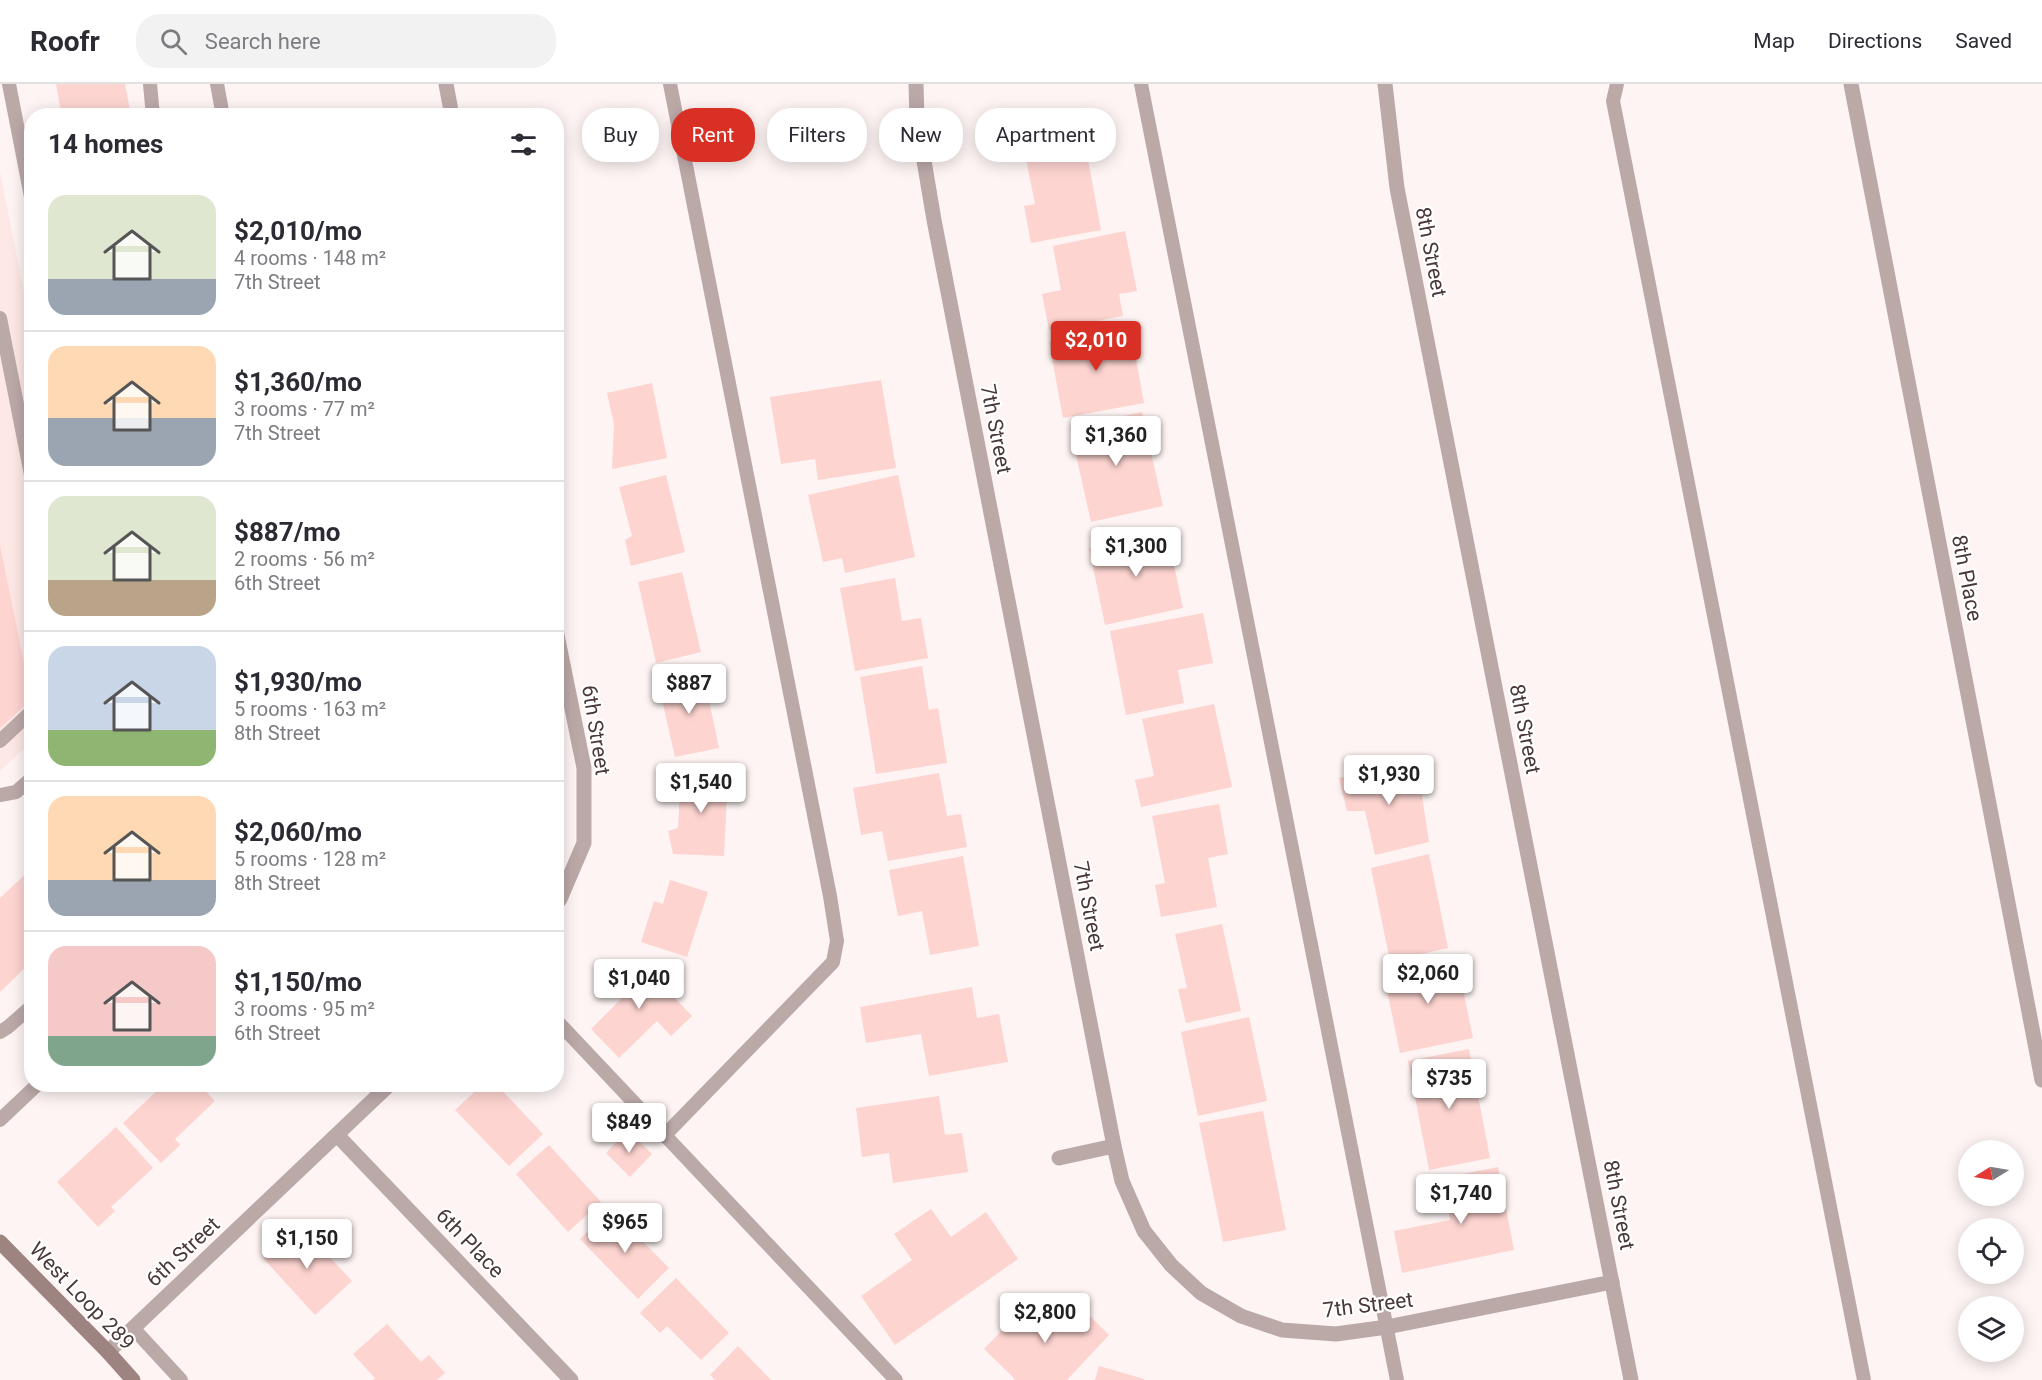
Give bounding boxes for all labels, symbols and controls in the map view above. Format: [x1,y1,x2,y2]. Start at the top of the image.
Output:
search box [136,14,556,68]
text: Roofr [30,25,100,58]
icon: search [157,25,190,58]
text: Search here [205,29,321,54]
text: Map [1753,29,1795,53]
text: Directions [1828,29,1922,53]
text: Saved [1955,29,2012,53]
chip: Buy [582,108,659,162]
chip: Rent [671,108,755,162]
chip: Filters [767,108,867,162]
chip: New [879,108,963,162]
chip: Apartment [975,108,1116,162]
icon: filters [507,128,540,161]
text: 14 homes [48,129,163,159]
street label: 8th Street [1411,205,1451,299]
text: $2,010/mo [234,216,362,246]
icon: home [96,219,168,291]
text: 4 rooms · 148 m² [234,246,386,270]
text: 7th Street [234,270,321,294]
pin: $2,010 [1047,321,1145,372]
text: $2,010 [1065,328,1127,352]
text: $1,360/mo [234,367,362,397]
icon: home [96,370,168,442]
street label: 7th Street [976,382,1016,476]
text: 3 rooms · 77 m² [234,397,375,421]
pin: $1,360 [1067,416,1165,467]
text: 7th Street [234,421,321,445]
text: $1,360 [1085,423,1147,447]
text: $887/mo [234,517,341,547]
icon: home [96,520,168,592]
pin: $1,300 [1087,527,1185,578]
street label: 8th Place [1947,533,1987,623]
text: $1,300 [1105,534,1167,558]
text: 2 rooms · 56 m² [234,547,375,571]
text: 6th Street [234,571,321,595]
pin: $887 [653,664,725,715]
text: $1,930/mo [234,667,362,697]
icon: home [96,670,168,742]
text: $887 [666,671,712,695]
street label: 8th Street [1505,682,1545,776]
street label: 6th Street [577,683,615,777]
text: 5 rooms · 163 m² [234,697,386,721]
text: 8th Street [234,721,321,745]
pin: $1,930 [1340,755,1438,806]
text: $1,930 [1358,762,1420,786]
pin: $1,540 [652,763,750,814]
text: $1,540 [670,770,732,794]
text: $2,060/mo [234,817,362,847]
icon: home [96,820,168,892]
text: 5 rooms · 128 m² [234,847,386,871]
street label: 7th Street [1069,859,1109,953]
text: 8th Street [234,871,321,895]
pin: $2,060 [1379,954,1477,1005]
pin: $1,040 [590,959,688,1010]
text: $2,060 [1397,961,1459,985]
text: $1,040 [608,966,670,990]
text: $1,150/mo [234,967,362,997]
icon: home [96,970,168,1042]
text: 3 rooms · 95 m² [234,997,375,1021]
text: 6th Street [234,1021,321,1045]
pin: $735 [1413,1059,1485,1110]
text: $735 [1426,1066,1472,1090]
pin: $849 [593,1103,665,1154]
text: $849 [606,1110,652,1134]
north arrow [1958,1140,2024,1206]
map controls [1958,1140,2024,1362]
street label: 8th Street [1599,1158,1639,1252]
pin: $1,740 [1412,1174,1510,1225]
text: $1,740 [1430,1181,1492,1205]
street label: 6th Place [431,1203,509,1283]
pin: $965 [589,1203,661,1254]
text: $965 [602,1210,648,1234]
street label: 6th Street [142,1212,224,1292]
button: locate [1958,1218,2024,1284]
pin: $1,150 [258,1219,356,1270]
text: $1,150 [276,1226,338,1250]
street label: West Loop 289 [25,1237,139,1355]
street label: 7th Street [1321,1288,1415,1322]
pin: $2,800 [996,1293,1094,1344]
button: layers [1958,1296,2024,1362]
text: $2,800 [1014,1300,1076,1324]

